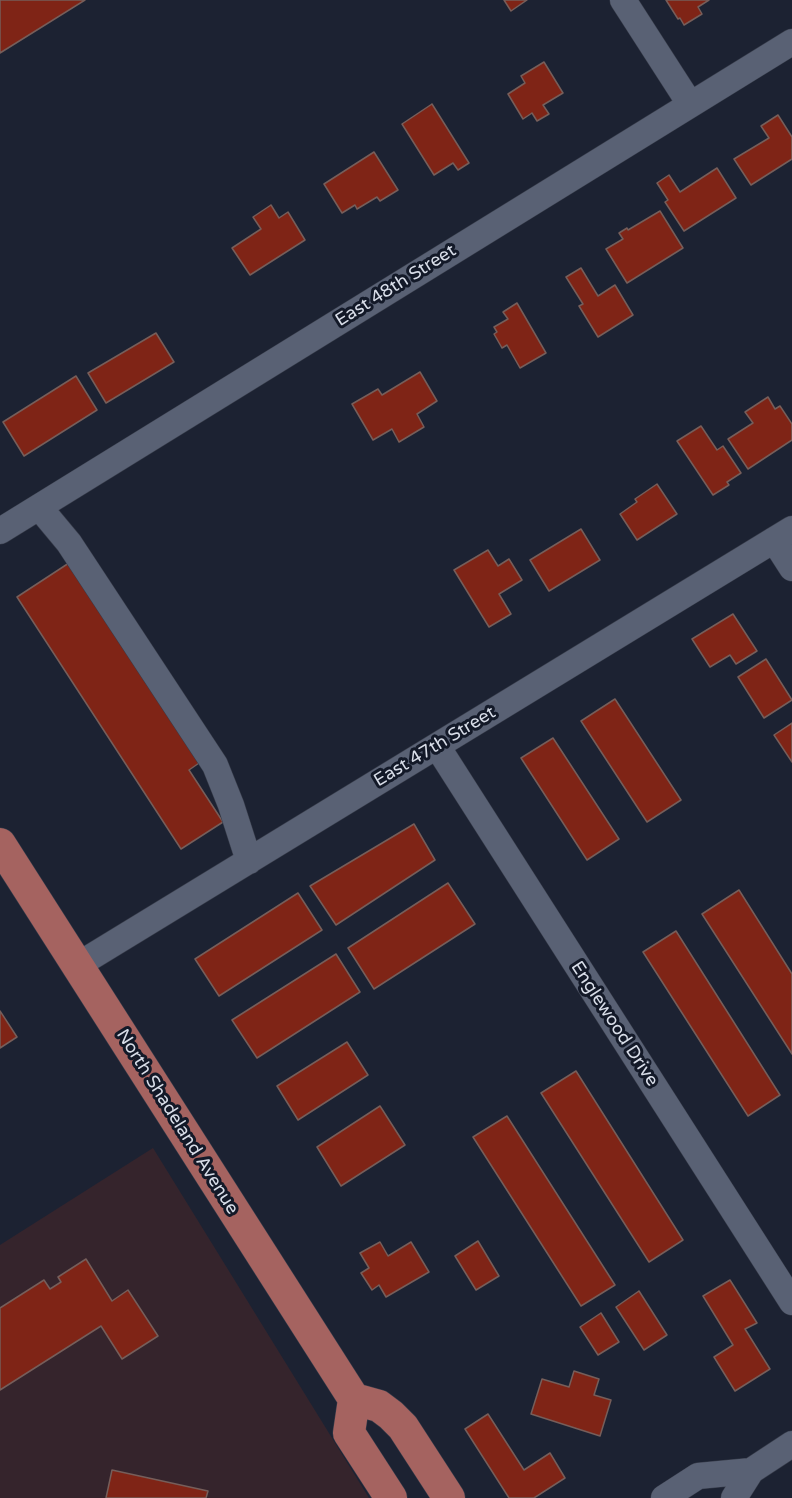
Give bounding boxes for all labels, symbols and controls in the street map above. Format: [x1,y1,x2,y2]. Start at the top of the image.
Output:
street label: East 48th Street [332,240,460,332]
street label: East 47th Street [370,702,500,792]
street label: Englewood Drive [566,957,662,1091]
street label: North Shadeland Avenue [111,1025,243,1219]

